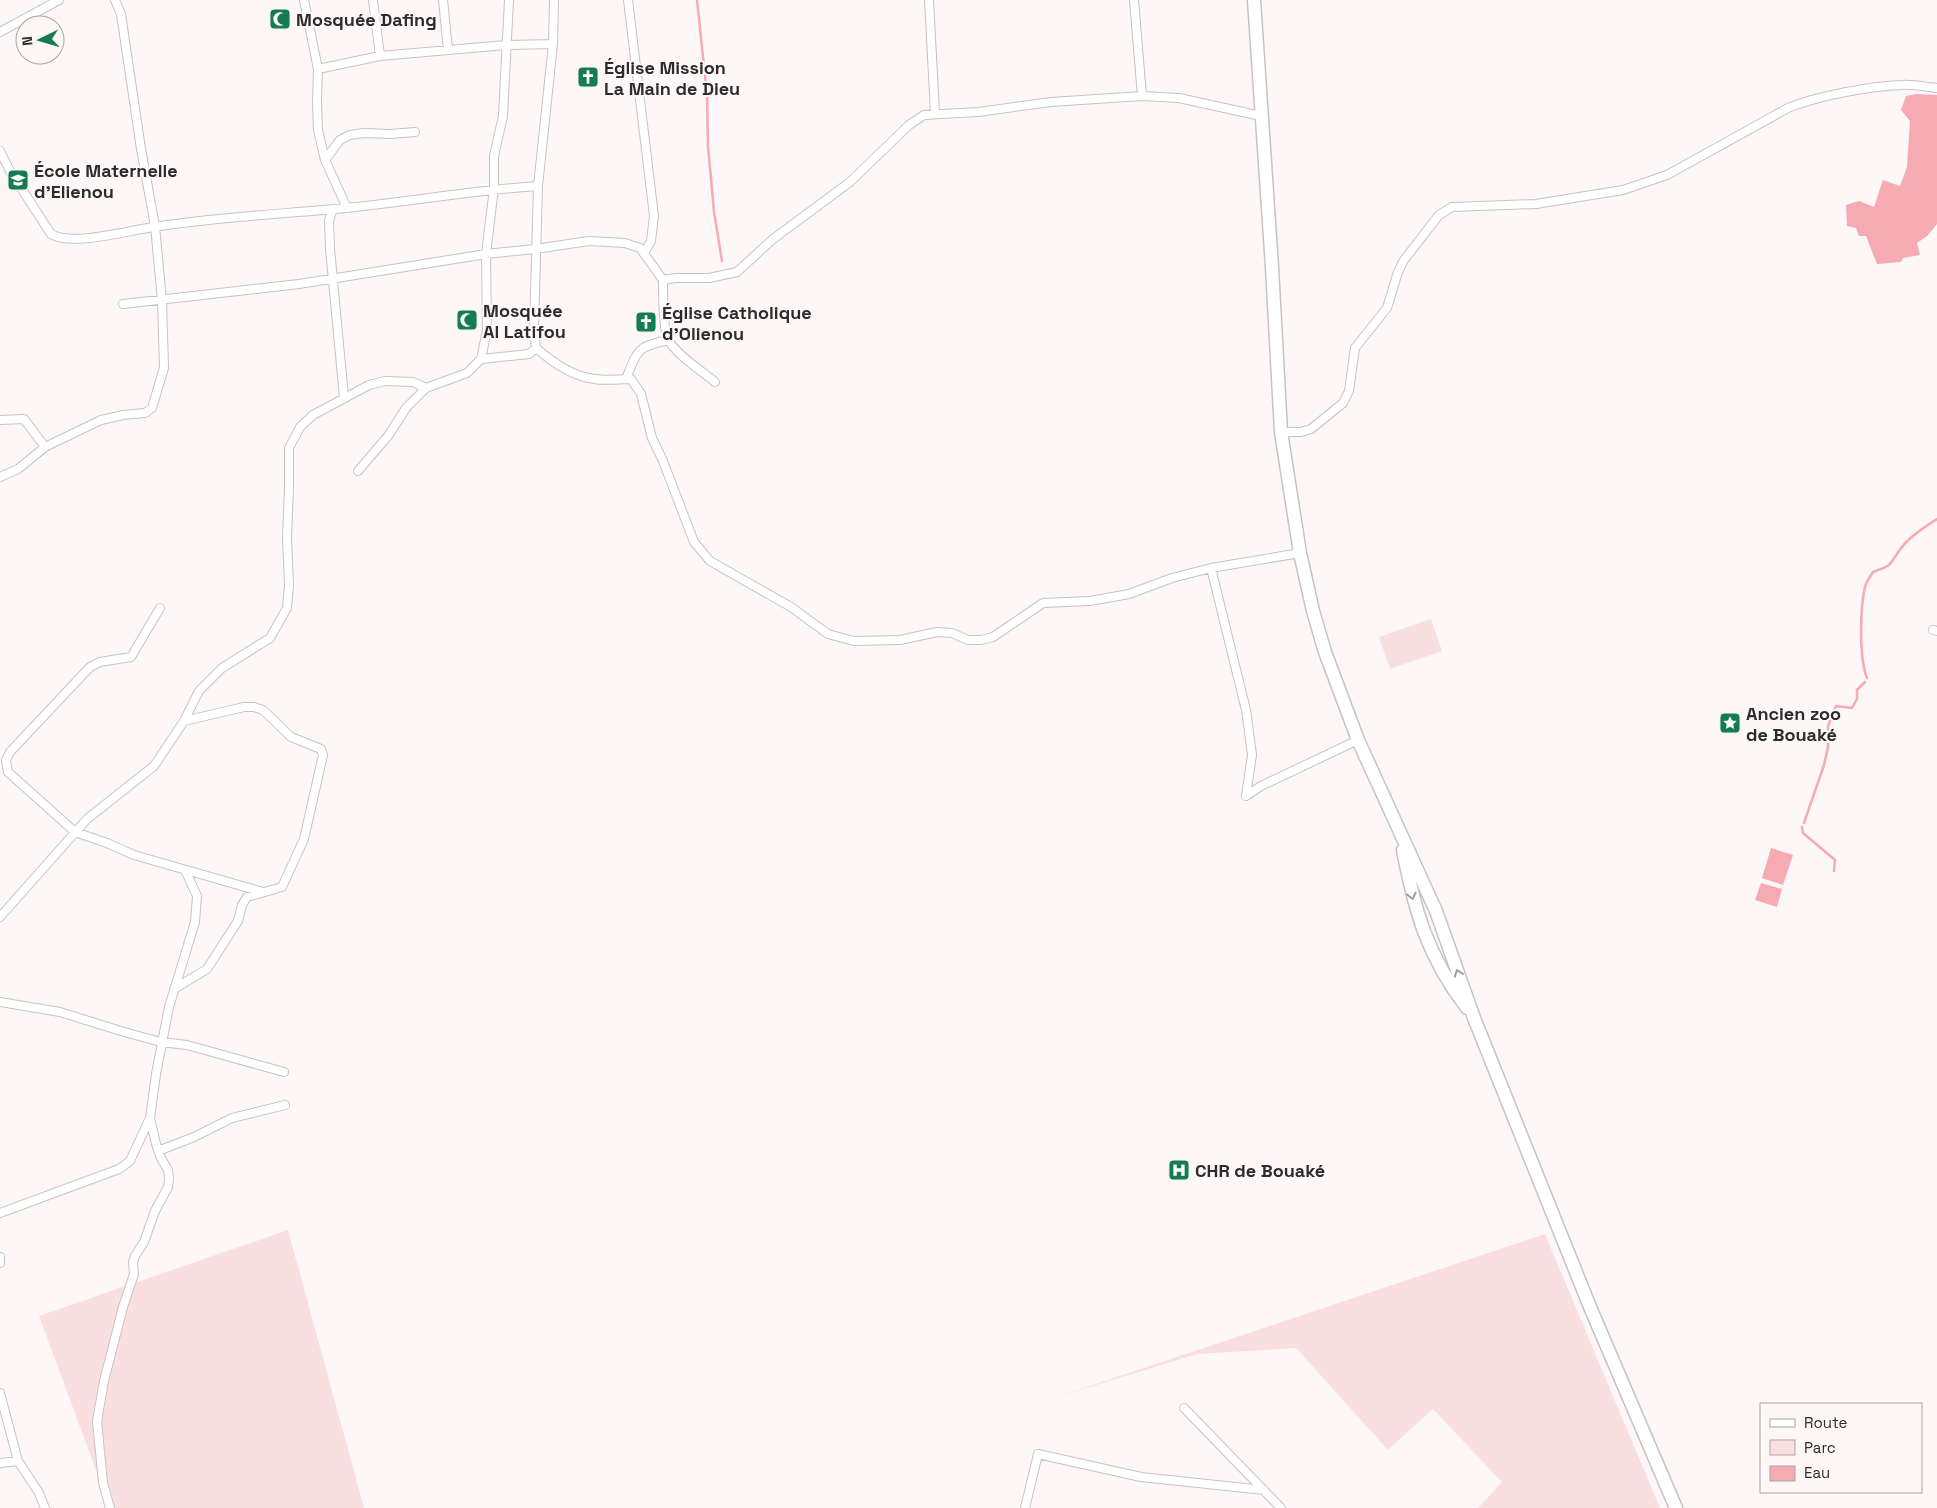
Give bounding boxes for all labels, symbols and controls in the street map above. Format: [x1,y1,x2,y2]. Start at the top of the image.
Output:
mosque icon: Mosquée Dafing [268,7,292,31]
place label: Mosquée Dafing [296,8,437,31]
north arrow [15,15,65,65]
text: N [18,36,36,47]
place label: Église Mission La Main de Dieu [604,56,740,100]
church icon: Église Mission La Main de Dieu [576,65,600,89]
place label: École Maternelle d'Elienou [34,159,178,203]
school or university icon: École Maternelle d'Elienou [6,168,30,192]
place label: Mosquée Al Latifou [483,299,566,343]
place label: Église Catholique d'Olienou [662,301,812,345]
mosque icon: Mosquée Al Latifou [455,308,479,332]
church icon: Église Catholique d'Olienou [634,310,658,334]
place label: Ancien zoo de Bouaké [1746,702,1841,746]
place icon: Ancien zoo de Bouaké [1718,711,1742,735]
one-way arrow [1406,891,1417,900]
one-way arrow [1454,969,1464,977]
hospital icon: CHR de Bouaké [1167,1158,1191,1182]
place label: CHR de Bouaké [1195,1159,1325,1182]
legend [1760,1403,1922,1493]
text: Route [1804,1413,1848,1432]
text: Parc [1804,1438,1836,1457]
text: Eau [1804,1463,1830,1482]

